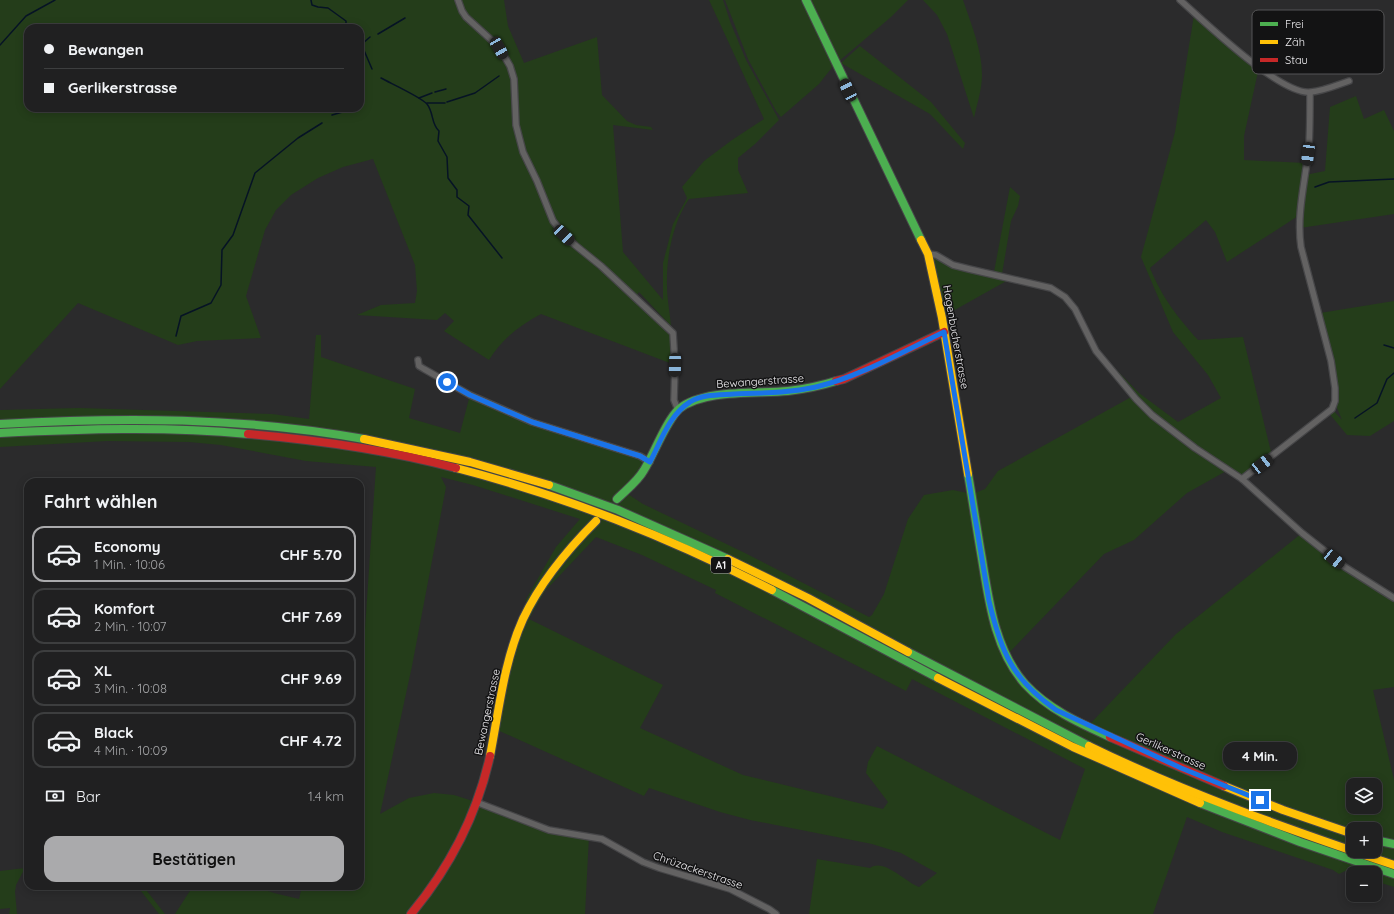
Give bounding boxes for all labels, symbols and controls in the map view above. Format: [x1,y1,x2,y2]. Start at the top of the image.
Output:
legend [1252,10,1384,74]
text: Frei [1285,17,1304,31]
car [488,35,510,61]
text: Zäh [1285,35,1305,49]
text: Bewangen [68,40,144,59]
text: Stau [1285,53,1308,67]
car [837,77,859,103]
text: Gerlikerstrasse [68,78,177,97]
car [1301,141,1315,167]
car [551,222,577,248]
street label: Hagenbucherstrasse [940,284,972,390]
car [669,353,681,377]
street label: Bewangerstrasse [716,371,804,391]
route start [438,373,456,391]
car [1249,452,1275,476]
text: Fahrt wählen [44,490,158,513]
icon: car [46,536,82,572]
text: Economy [94,537,161,556]
text: CHF 5.70 [280,545,342,564]
car [1321,547,1347,571]
text: 1 Min. · 10:06 [94,556,165,572]
road number: A1 [711,557,731,573]
icon: car [46,598,82,634]
text: Komfort [94,599,155,618]
text: CHF 7.69 [281,607,342,626]
text: 2 Min. · 10:07 [94,618,166,634]
icon: car [46,660,82,696]
text: XL [94,661,112,680]
street label: Bewangerstrasse [471,668,503,756]
text: CHF 9.69 [281,669,342,688]
text: 3 Min. · 10:08 [94,680,167,696]
icon: car [46,722,82,758]
text: Black [94,723,134,742]
street label: Gerlikerstrasse [1134,729,1208,773]
text: CHF 4.72 [280,731,342,750]
text: 4 Min. · 10:09 [94,742,167,758]
callout: 4 Min. [1223,742,1297,770]
text: 4 Min. [1242,748,1278,764]
map controls [1346,778,1382,902]
button: layers [1346,778,1382,814]
icon: cash [44,785,66,807]
text: Bar [76,787,101,806]
text: 1.4 km [308,788,344,804]
route end [1251,791,1269,809]
button: + [1346,822,1382,858]
button: Bestätigen [44,836,344,882]
street label: Chrüzackerstrasse [651,848,745,892]
button: − [1346,866,1382,902]

